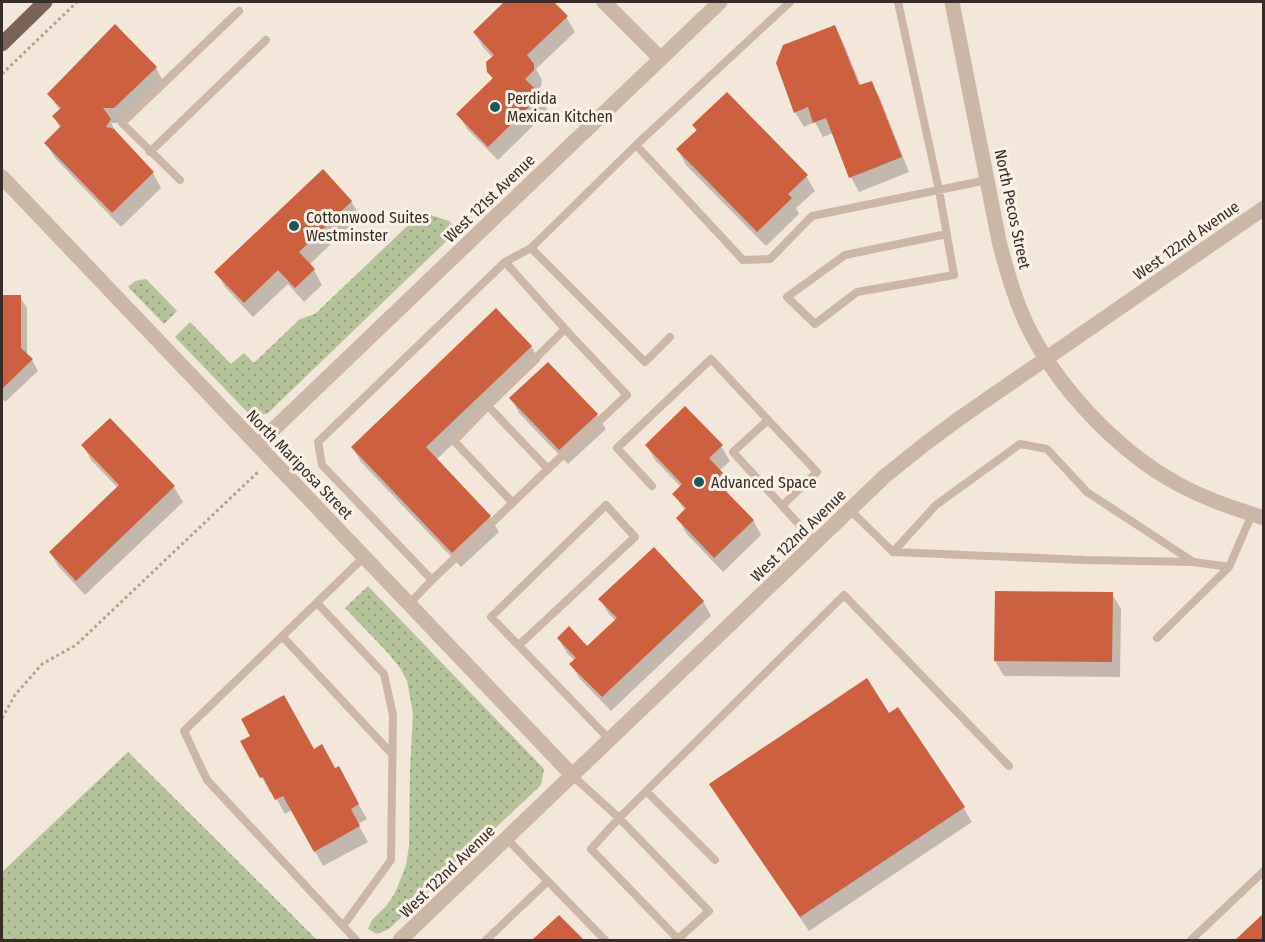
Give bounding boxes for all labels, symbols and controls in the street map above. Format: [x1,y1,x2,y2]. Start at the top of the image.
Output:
place label: Perdida Mexican Kitchen [507,89,613,126]
marker: Perdida Mexican Kitchen [488,100,502,114]
street label: North Pecos Street [991,148,1035,271]
street label: West 121st Avenue [440,150,539,246]
street label: West 122nd Avenue [1130,197,1243,284]
place label: Cottonwood Suites Westminster [306,208,429,245]
marker: Cottonwood Suites Westminster [287,219,301,233]
street label: North Mariposa Street [243,406,357,523]
place label: Advanced Space [711,473,817,492]
marker: Advanced Space [692,475,706,489]
street label: West 122nd Avenue [747,485,850,586]
street label: West 122nd Avenue [396,821,499,922]

